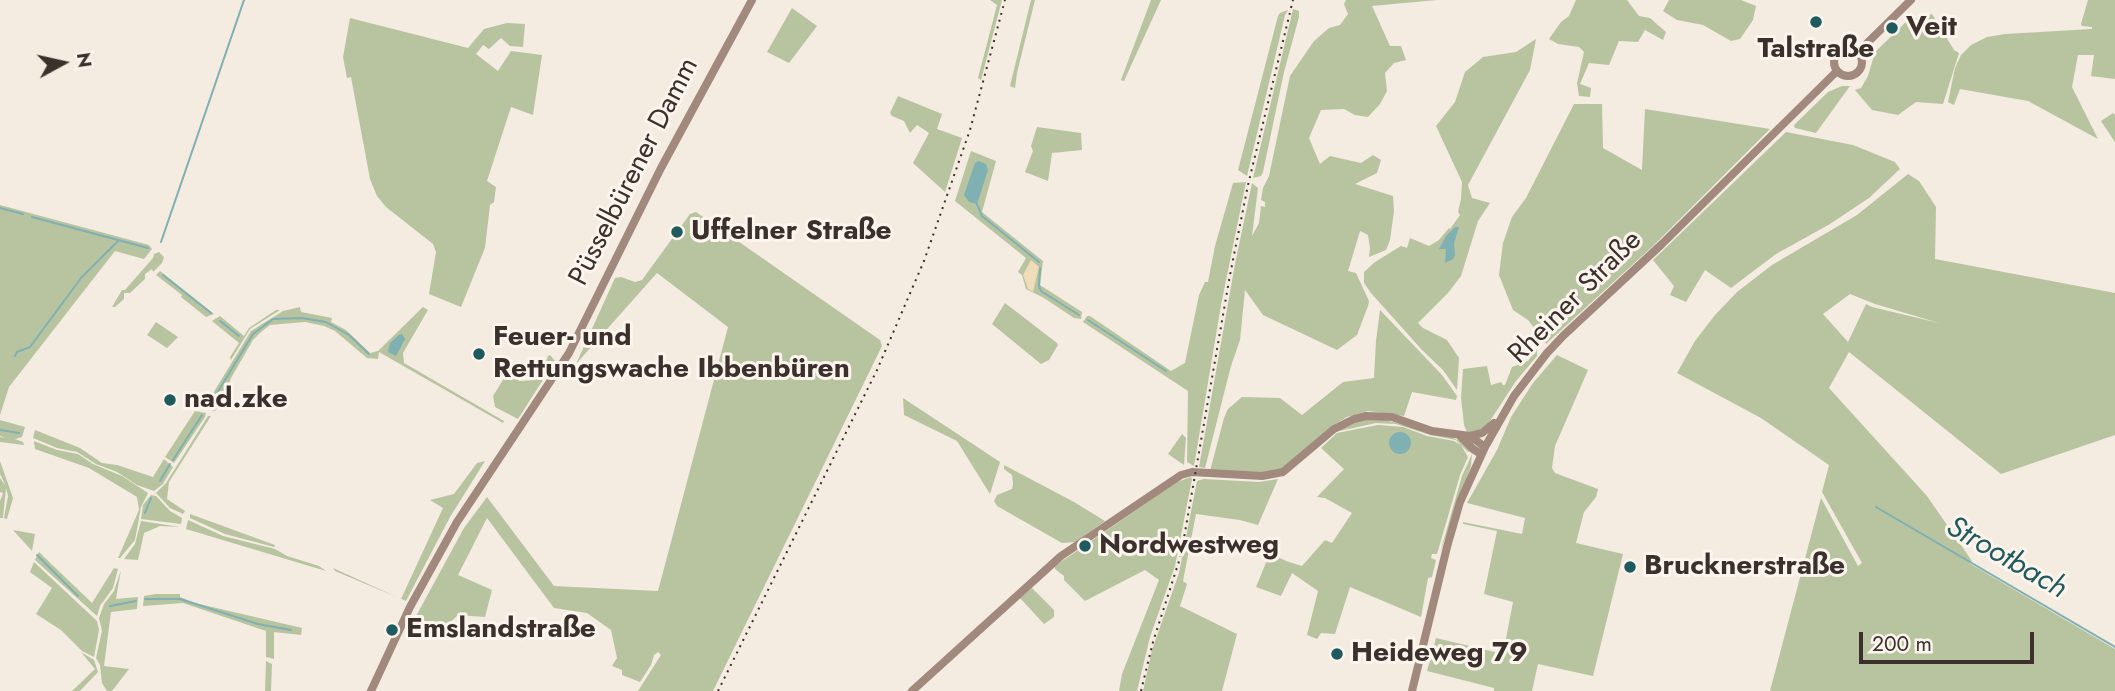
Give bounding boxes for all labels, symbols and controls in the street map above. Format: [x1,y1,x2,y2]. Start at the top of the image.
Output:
place label: Veit [1906,11,1957,45]
marker: Talstraße [1808,14,1824,30]
marker: Veit [1884,20,1900,36]
north arrow [28,28,98,98]
place label: Talstraße [1758,33,1874,67]
text: N [70,51,99,69]
street label: Püsselbürener Damm [563,53,707,291]
place label: Uffelner Straße [691,215,891,249]
marker: Uffelner Straße [669,224,685,240]
street label: Rheiner Straße [1502,224,1650,372]
place label: Feuer- und Rettungswache Ibbenbüren [493,321,850,387]
marker: Feuer- und Rettungswache Ibbenbüren [471,346,487,362]
place label: nad.zke [184,383,288,417]
marker: nad.zke [162,392,178,408]
water label: Strootbach [1939,510,2073,608]
place label: Nordwestweg [1099,529,1279,563]
marker: Nordwestweg [1077,538,1093,554]
place label: Brucknerstraße [1644,550,1845,584]
marker: Brucknerstraße [1622,559,1638,575]
place label: Emslandstraße [406,613,596,647]
scale bar [1863,618,2038,662]
marker: Emslandstraße [384,622,400,638]
text: 200 m [1872,629,1932,659]
place label: Heideweg 79 [1351,637,1528,671]
marker: Heideweg 79 [1329,646,1345,662]

